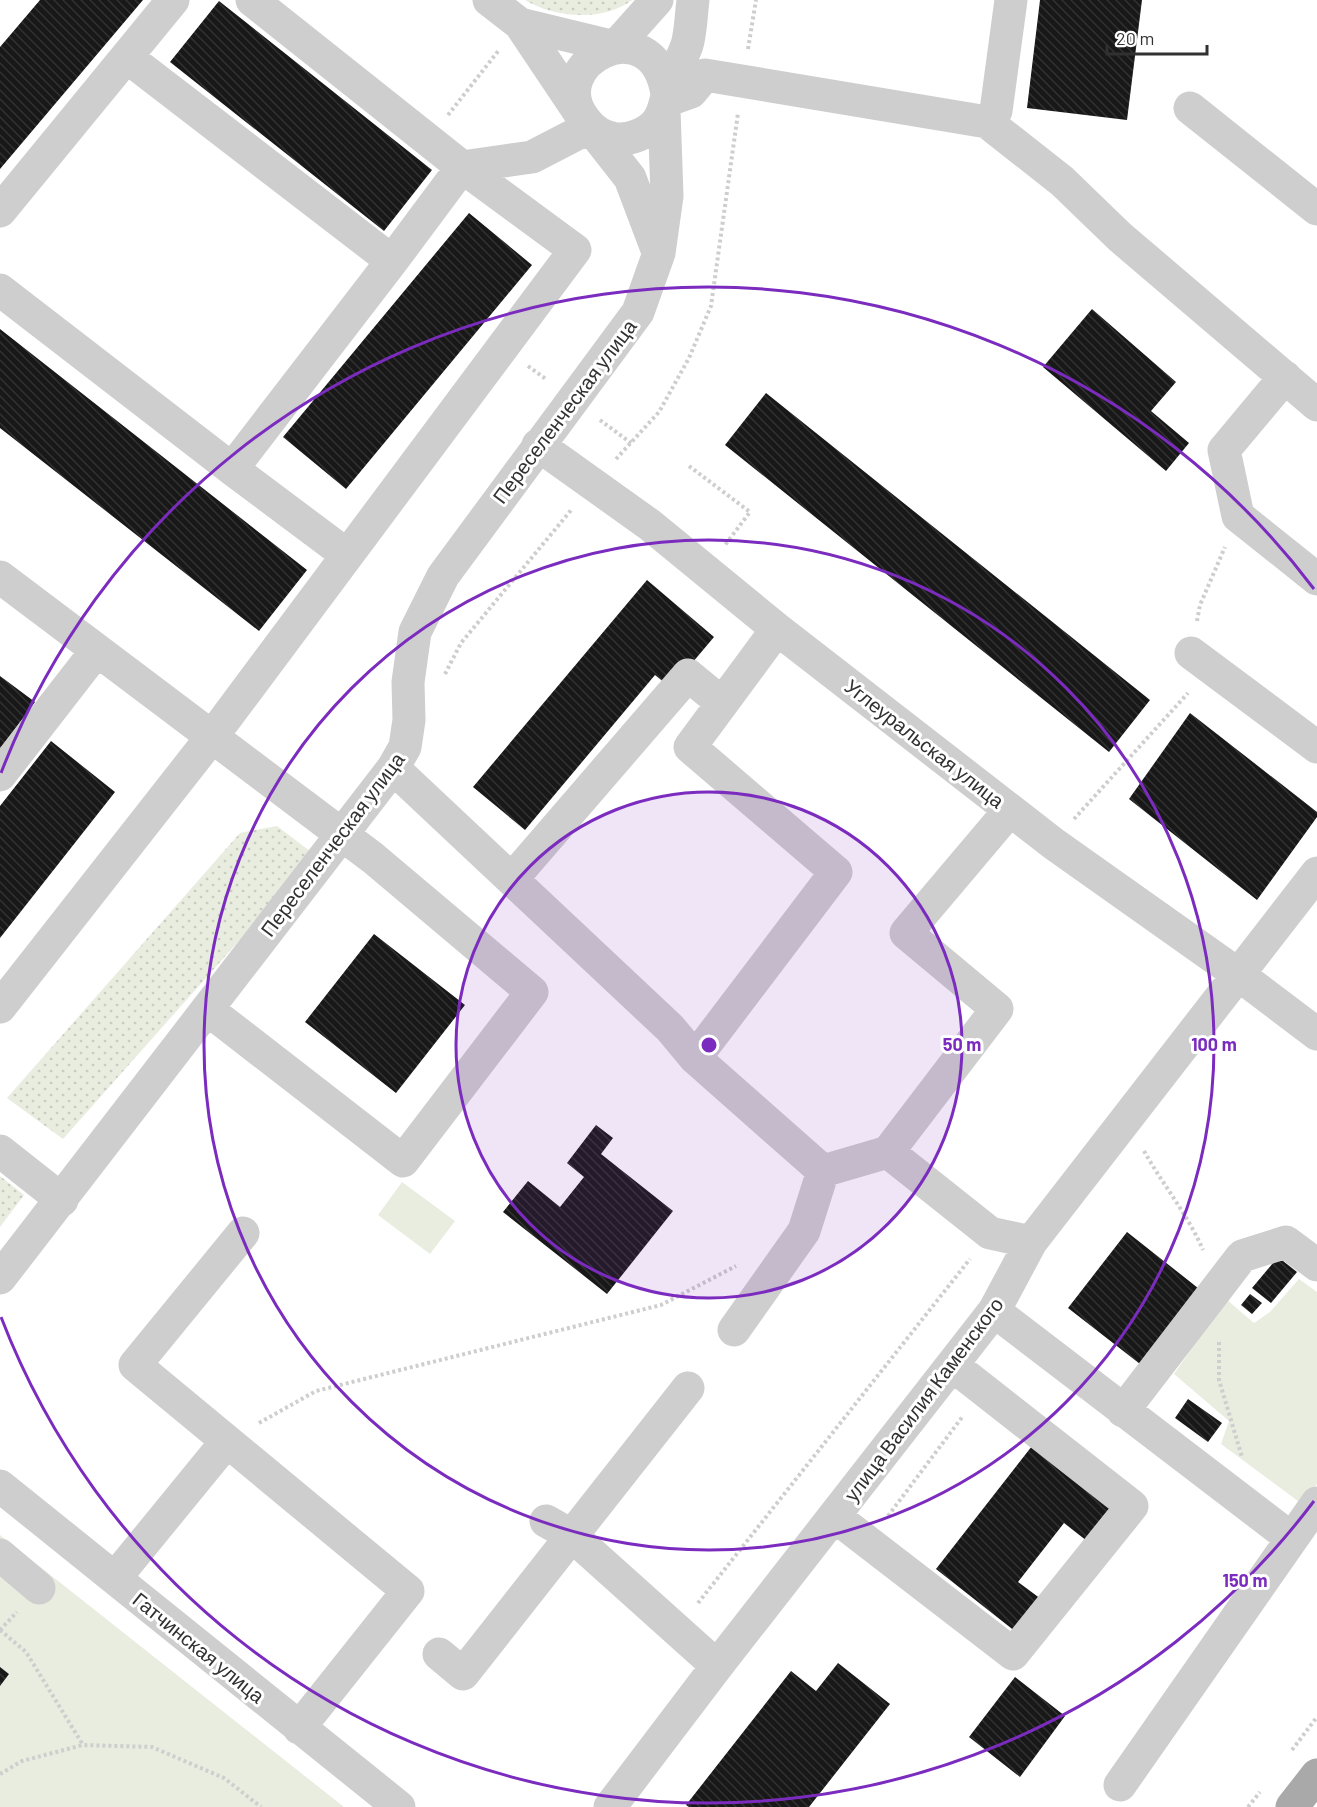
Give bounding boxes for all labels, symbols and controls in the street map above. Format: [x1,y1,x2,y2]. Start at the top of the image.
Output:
scale bar [1107,18,1208,56]
text: 20 m [1116,27,1154,49]
street label: Переселенческая улица [487,314,641,508]
street label: Углеуральская улица [841,673,1010,813]
street label: Переселенческая улица [255,747,409,941]
text: 50 m [943,1033,981,1055]
text: 100 m [1191,1033,1237,1055]
centre of rings [699,1035,719,1055]
street label: улица Василия Каменского [838,1292,1008,1506]
text: 150 m [1223,1569,1267,1591]
street label: Гатчинская улица [128,1587,270,1708]

